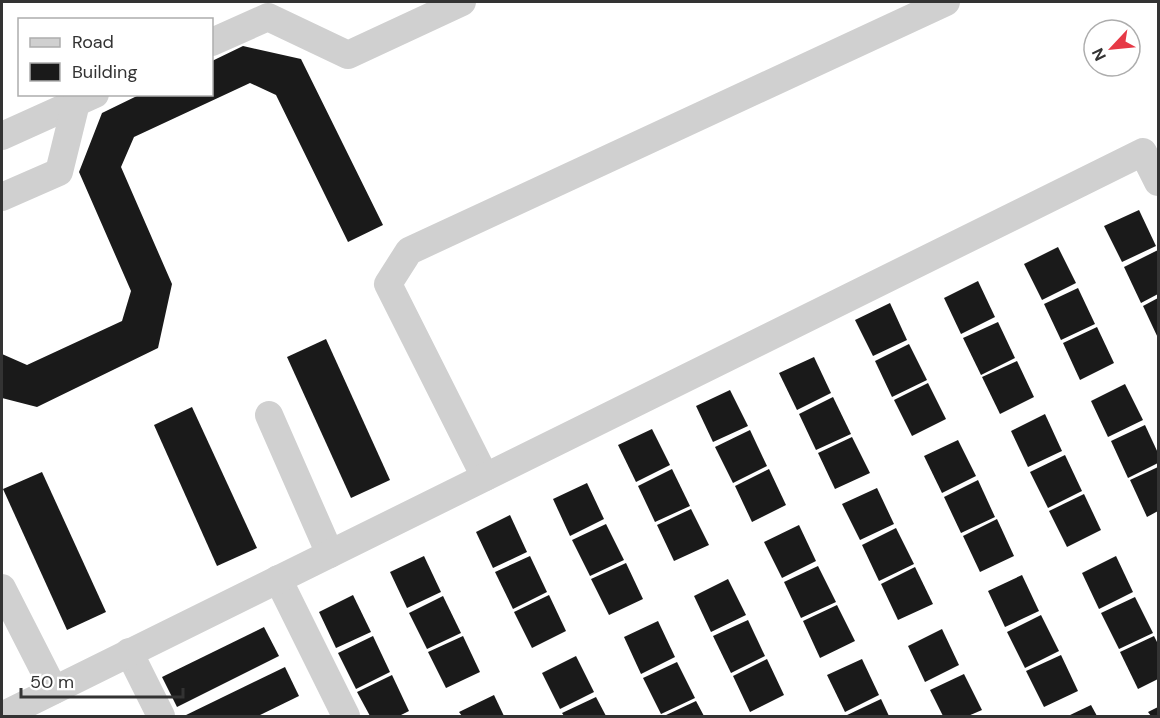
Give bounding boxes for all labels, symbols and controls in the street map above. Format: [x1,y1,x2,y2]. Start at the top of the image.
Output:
legend [18,18,213,96]
north arrow [1082,18,1142,78]
text: Road [72,30,114,54]
text: N [1087,45,1111,64]
text: Building [72,60,137,84]
scale bar [21,661,183,699]
text: 50 m [30,670,74,694]

